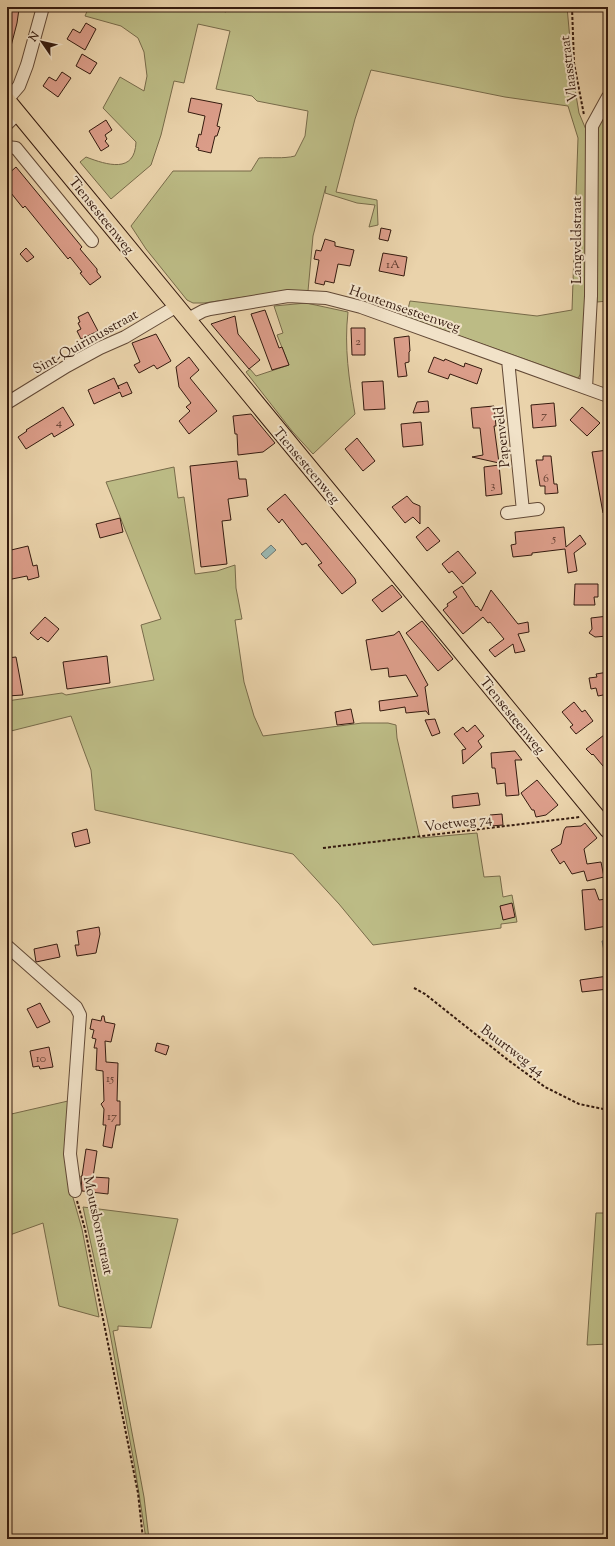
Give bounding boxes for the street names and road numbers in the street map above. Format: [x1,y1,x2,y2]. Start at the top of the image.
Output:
street label: Vlaasstraat [556,34,584,103]
street label: Tiensesteenweg [63,173,138,259]
street label: Langveldstraat [568,196,588,284]
street label: Houtemsesteenweg [346,281,463,338]
street label: Sint-Quirinusstraat [30,305,142,380]
street label: Papenveld [490,405,516,468]
street label: Tiensesteenweg [267,424,344,509]
street label: Tiensesteenweg [474,673,549,759]
street label: Voetweg 74 [423,810,493,838]
street label: Buurtweg 44 [476,1021,548,1082]
street label: Moutsbornstraat [77,1174,117,1277]

